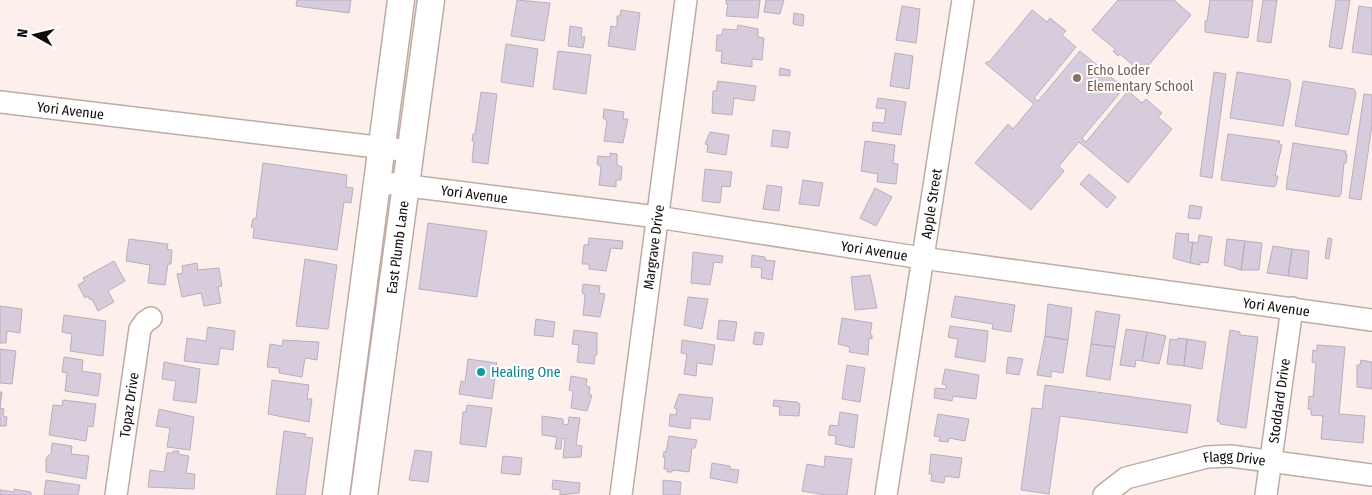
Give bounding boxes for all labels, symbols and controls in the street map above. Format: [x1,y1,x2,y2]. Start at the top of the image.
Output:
north arrow [10,10,60,60]
text: N [14,28,32,39]
place label: Echo Loder Elementary School [1087,62,1194,95]
marker: Echo Loder Elementary School [1071,72,1083,84]
street label: Yori Avenue [36,98,105,123]
street label: Apple Street [918,167,945,240]
street label: Yori Avenue [440,182,509,207]
street label: East Plumb Lane [383,199,412,295]
street label: Margrave Drive [640,204,668,291]
street label: Yori Avenue [840,237,909,264]
street label: Yori Avenue [1242,294,1311,320]
street label: Stoddard Drive [1265,357,1293,444]
place label: Healing One [491,364,561,381]
marker: Healing One [475,366,487,378]
street label: Topaz Drive [116,371,142,439]
street label: Flagg Drive [1201,447,1267,469]

